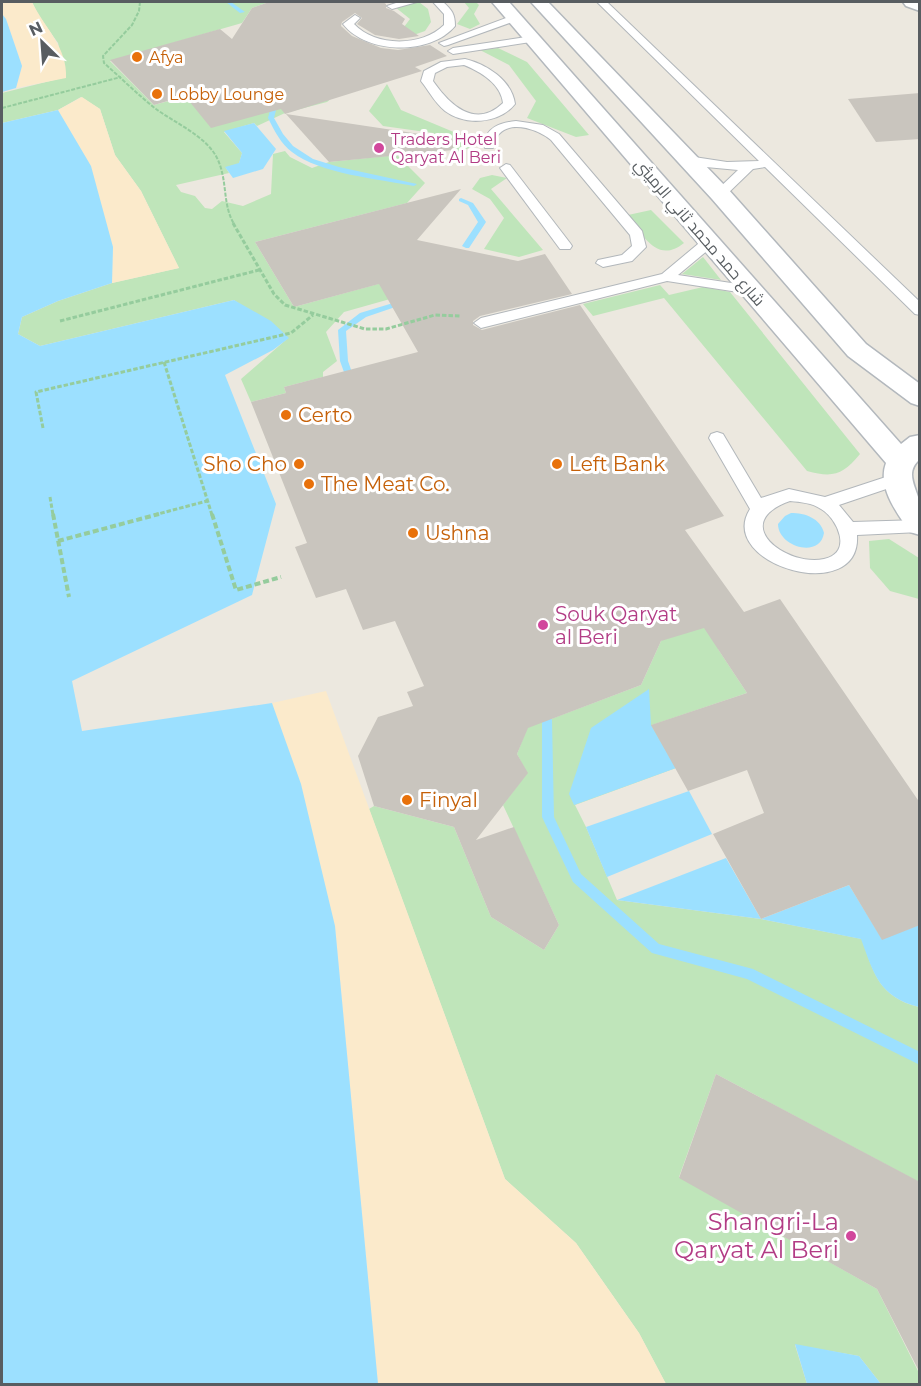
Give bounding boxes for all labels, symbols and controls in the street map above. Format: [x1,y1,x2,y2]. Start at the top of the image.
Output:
north arrow [12,12,72,72]
text: N [26,18,46,40]
place label: Afya [149,48,184,67]
marker: Afya [130,50,144,64]
place label: Lobby Lounge [169,85,284,104]
marker: Lobby Lounge [150,87,164,101]
place label: Traders Hotel Qaryat Al Beri [391,130,501,167]
marker: Traders Hotel Qaryat Al Beri [372,141,386,155]
street label: شارع حمد محمد ثاني الرميثي [627,155,769,312]
place label: Certo [298,403,352,427]
marker: Certo [279,408,293,422]
place label: Sho Cho [203,452,287,476]
place label: Left Bank [569,452,665,476]
marker: Sho Cho [292,457,306,471]
marker: Left Bank [550,457,564,471]
place label: The Meat Co. [321,472,450,496]
marker: The Meat Co. [302,477,316,491]
place label: Ushna [425,521,489,545]
marker: Ushna [406,526,420,540]
place label: Souk Qaryat al Beri [555,602,677,649]
marker: Souk Qaryat al Beri [536,618,550,632]
place label: Finyal [419,788,478,812]
marker: Finyal [400,793,414,807]
place label: Shangri-La Qaryat Al Beri [674,1207,839,1264]
marker: Shangri-La Qaryat Al Beri [844,1229,858,1243]

